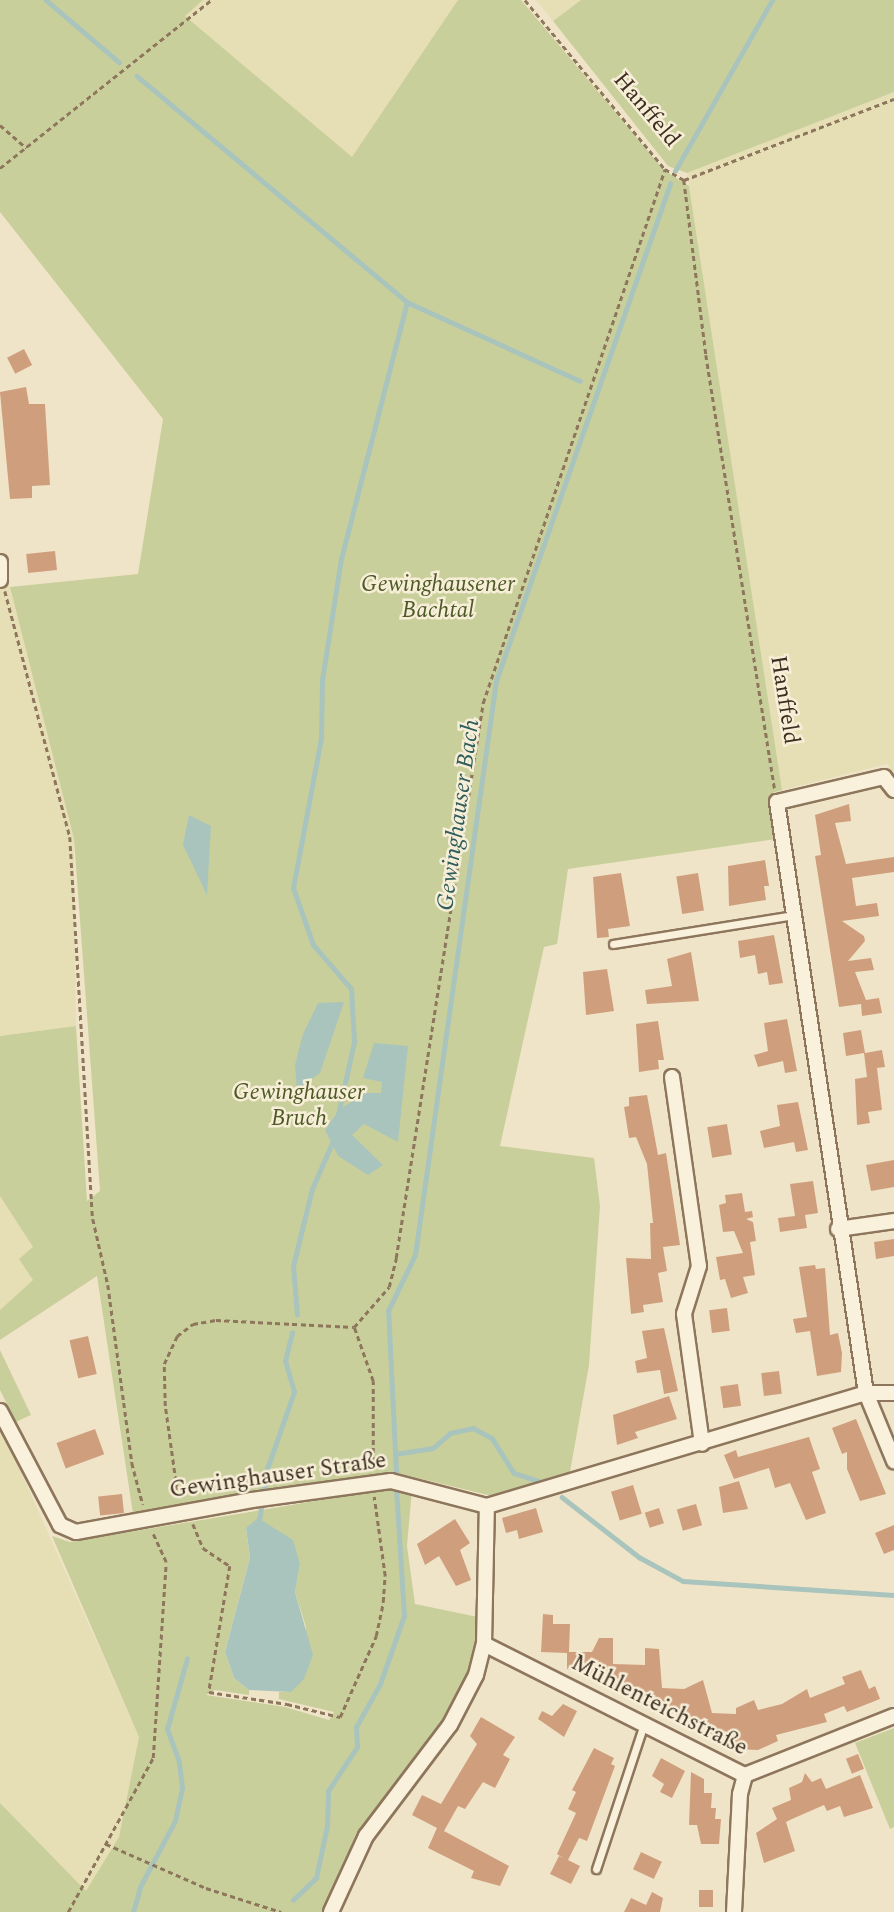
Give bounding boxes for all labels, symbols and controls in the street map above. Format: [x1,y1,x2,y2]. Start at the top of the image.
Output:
street label: Hanffeld [607,67,685,153]
park label: Gewinghausener Bachtal [361,571,515,625]
street label: Hanffeld [763,654,805,746]
water label: Gewinghauser Bach [431,717,487,913]
park label: Gewinghauser Bruch [233,1079,365,1133]
street label: Gewinghauser Straße [168,1447,388,1505]
street label: Mühlenteichstraße [566,1650,752,1762]

